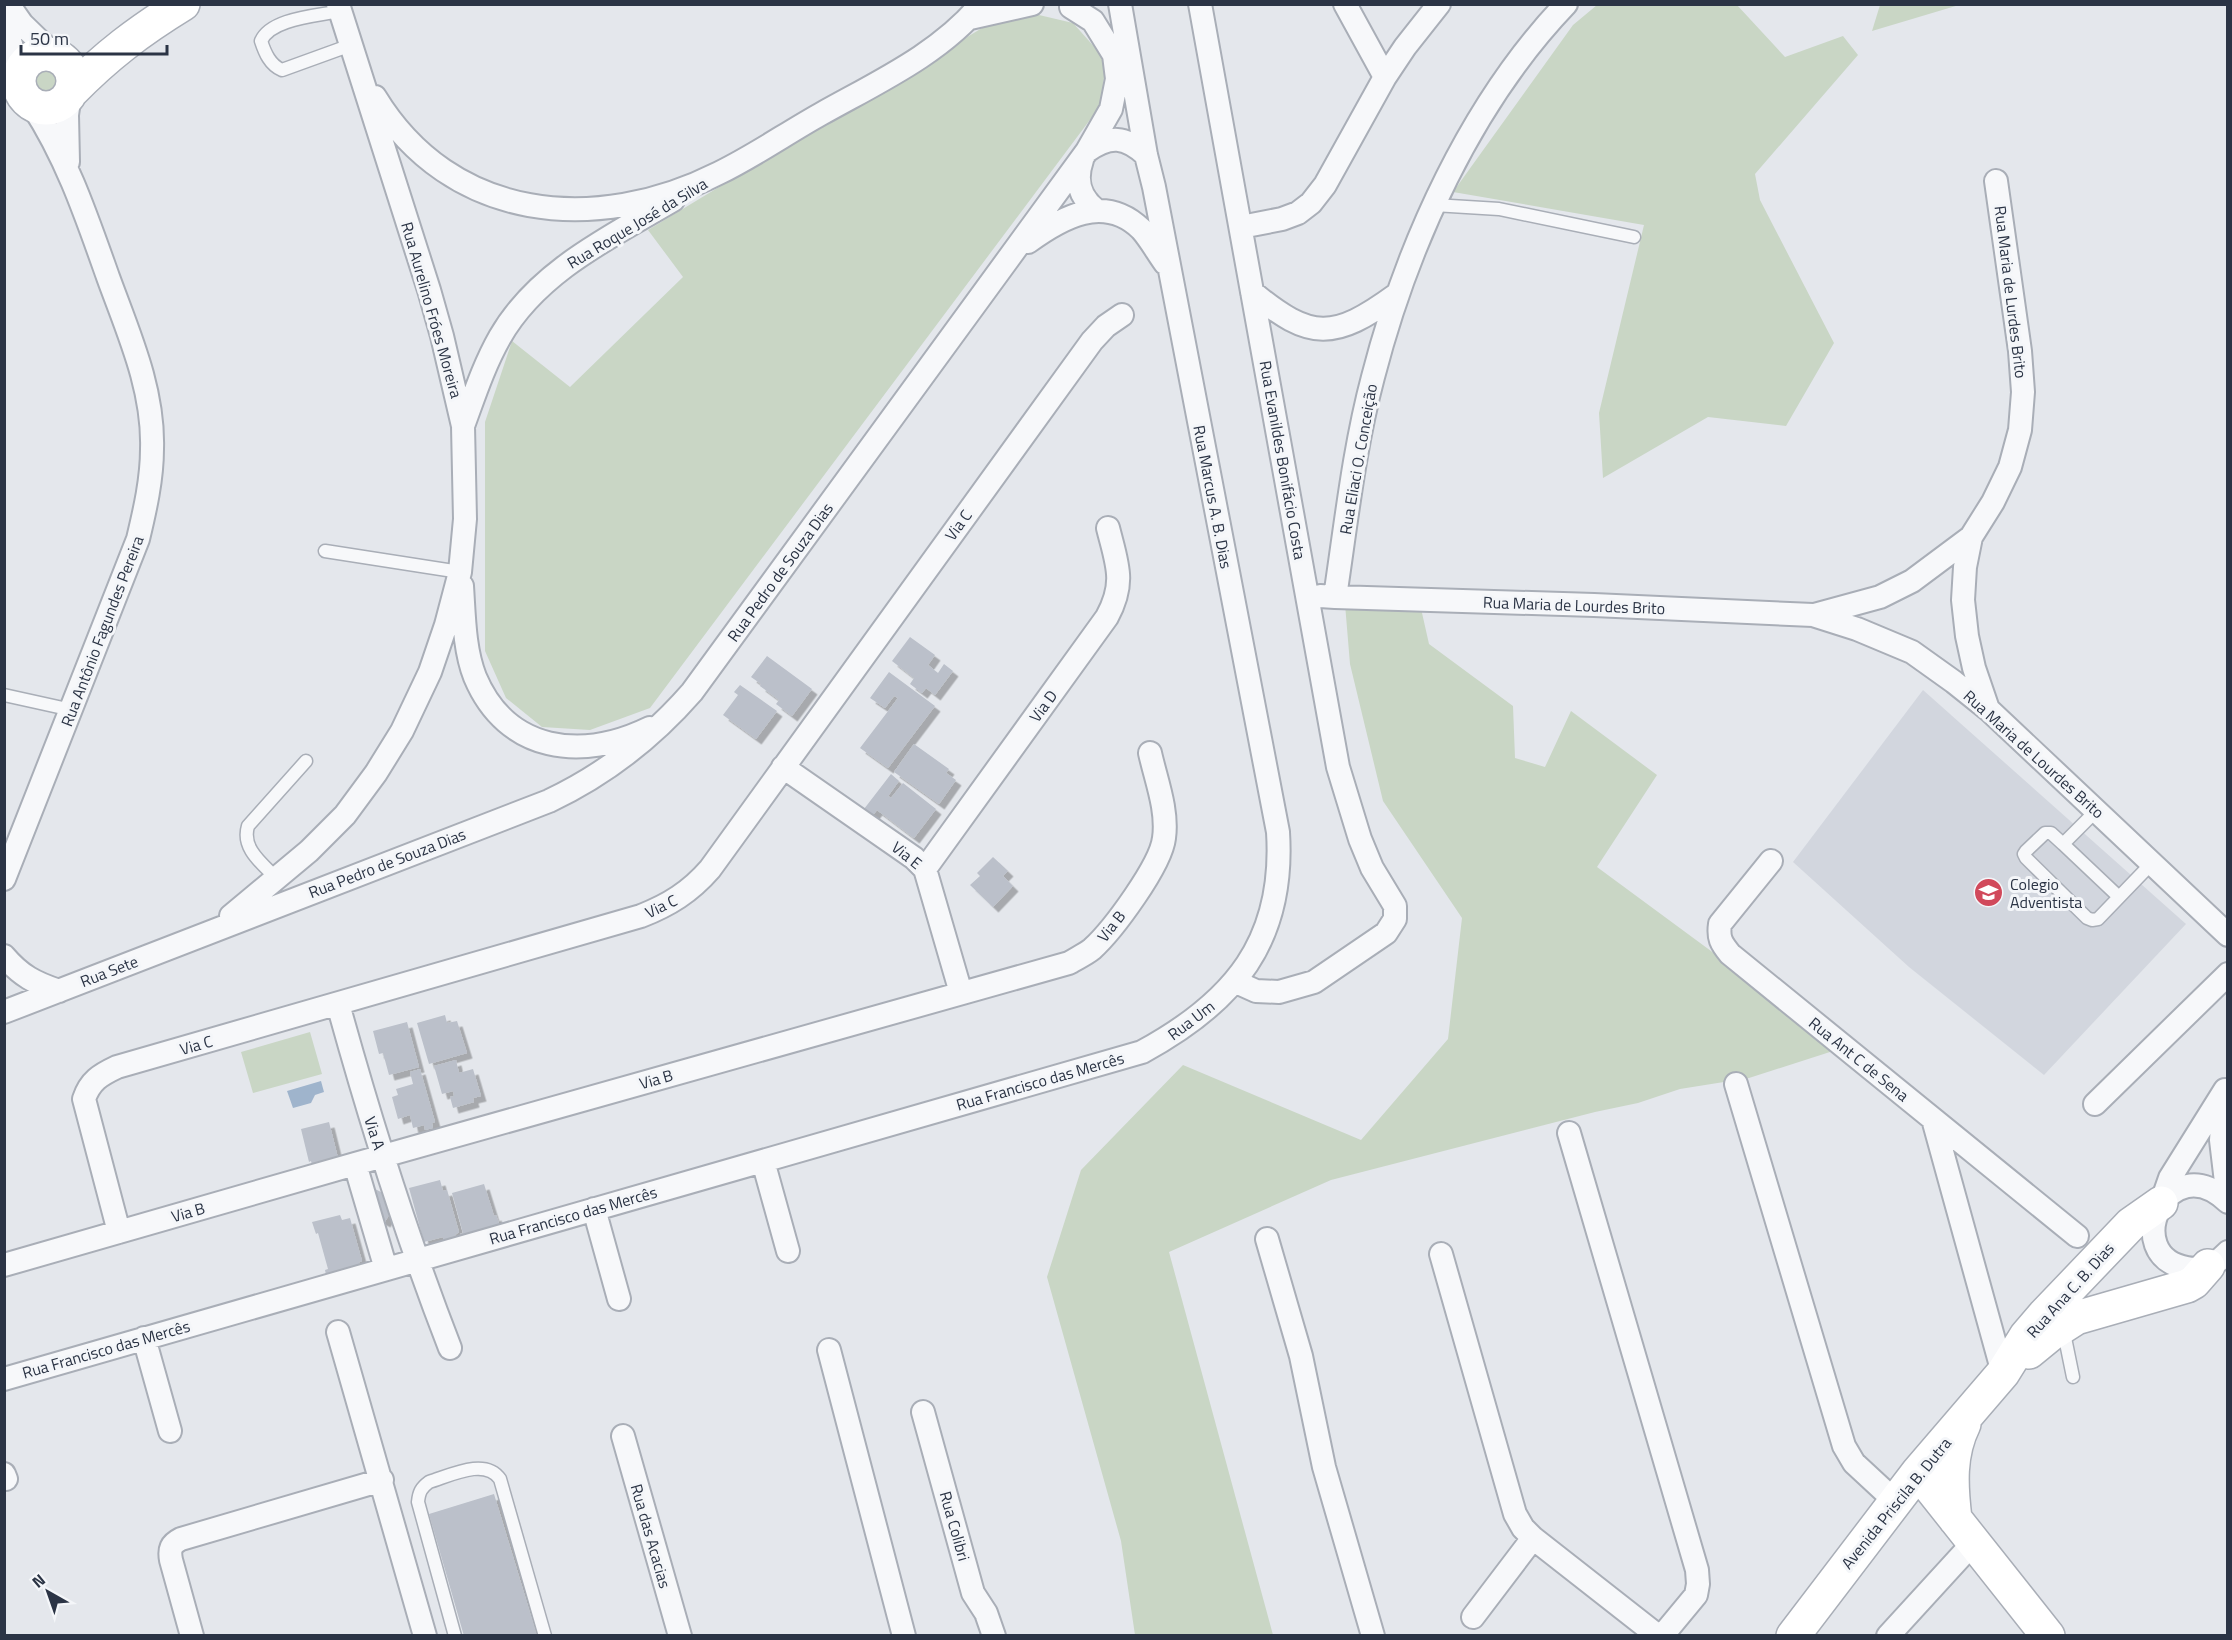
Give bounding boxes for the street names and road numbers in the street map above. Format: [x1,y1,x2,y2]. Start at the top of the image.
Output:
street label: Rua Roque José da Silva [562,172,712,274]
street label: Rua Maria de Lurdes Brito [1988,204,2034,380]
street label: Rua Aurelino Fróes Moreira [395,219,469,401]
street label: Rua Evanildes Bonifácio Costa [1254,359,1312,561]
street label: Rua Eliaci O. Conceição [1333,382,1383,536]
street label: Rua Marcus A. B. Dias [1187,423,1239,571]
street label: Rua Pedro de Souza Dias [721,497,839,647]
street label: Via C [939,504,978,545]
street label: Rua Antônio Fagundes Pereira [54,532,150,730]
street label: Rua Maria de Lourdes Brito [1483,590,1665,620]
street label: Rua Maria de Lourdes Brito [1958,684,2110,824]
street label: Via D [1023,685,1063,727]
street label: Rua Pedro de Souza Dias [305,822,469,904]
street label: Via E [887,835,928,875]
street label: Via C [641,888,681,924]
street label: Via B [1091,905,1131,947]
street label: Rua Sete [77,949,141,993]
street label: Rua Um [1162,994,1220,1046]
street label: Rua Ant C de Sena [1804,1011,1914,1107]
street label: Via C [177,1029,215,1061]
street label: Rua Francisco das Mercês [953,1046,1127,1116]
street label: Via B [636,1063,676,1095]
street label: Via A [358,1113,392,1153]
street label: Rua Francisco das Mercês [486,1180,660,1250]
street label: Via B [168,1196,208,1228]
street label: Rua Ana C. B. Dias [2021,1237,2119,1343]
street label: Rua Francisco das Mercês [19,1314,193,1384]
street label: Avenida Priscila B. Dutra [1835,1432,1957,1574]
street label: Rua das Acacias [625,1481,677,1591]
street label: Rua Colibri [934,1488,976,1564]

